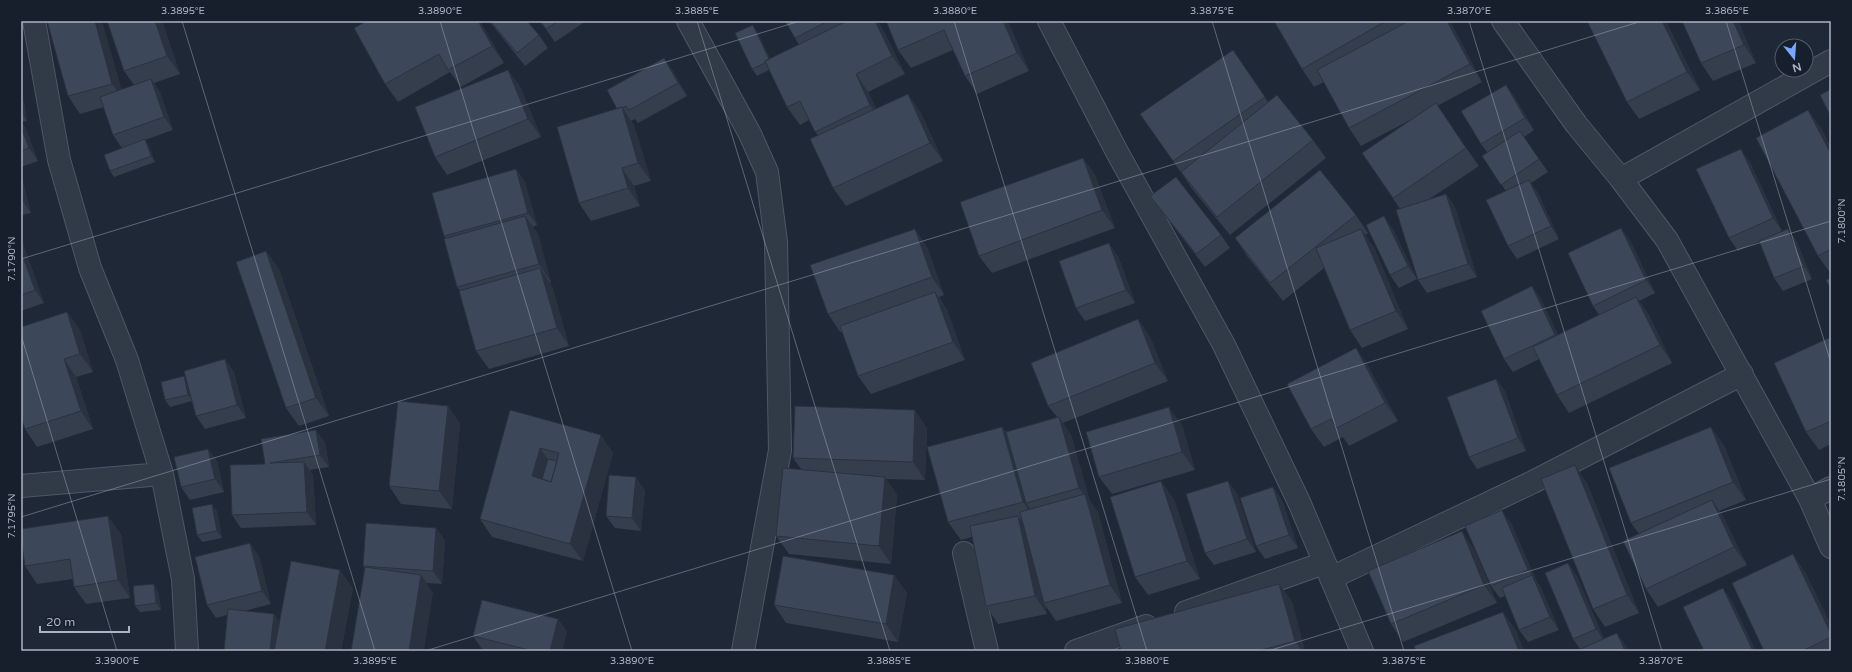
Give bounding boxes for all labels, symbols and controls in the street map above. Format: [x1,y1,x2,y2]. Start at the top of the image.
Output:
text: 3.3895°E [161,5,205,17]
text: 3.3890°E [418,5,462,17]
text: 3.3885°E [675,5,719,17]
text: 3.3880°E [933,5,977,17]
text: 3.3875°E [1190,5,1234,17]
text: 3.3870°E [1447,5,1491,17]
text: 3.3865°E [1705,5,1749,17]
north arrow [1774,38,1814,78]
text: N [1791,60,1803,75]
text: 7.1800°N [1836,198,1848,244]
text: 7.1790°N [6,236,18,282]
text: 7.1805°N [1836,456,1848,502]
text: 7.1795°N [6,493,18,539]
scale bar [40,608,129,634]
text: 20 m [46,615,75,629]
text: 3.3900°E [95,655,139,667]
text: 3.3895°E [353,655,397,667]
text: 3.3890°E [610,655,654,667]
text: 3.3885°E [867,655,911,667]
text: 3.3880°E [1125,655,1169,667]
text: 3.3875°E [1382,655,1426,667]
text: 3.3870°E [1639,655,1683,667]

